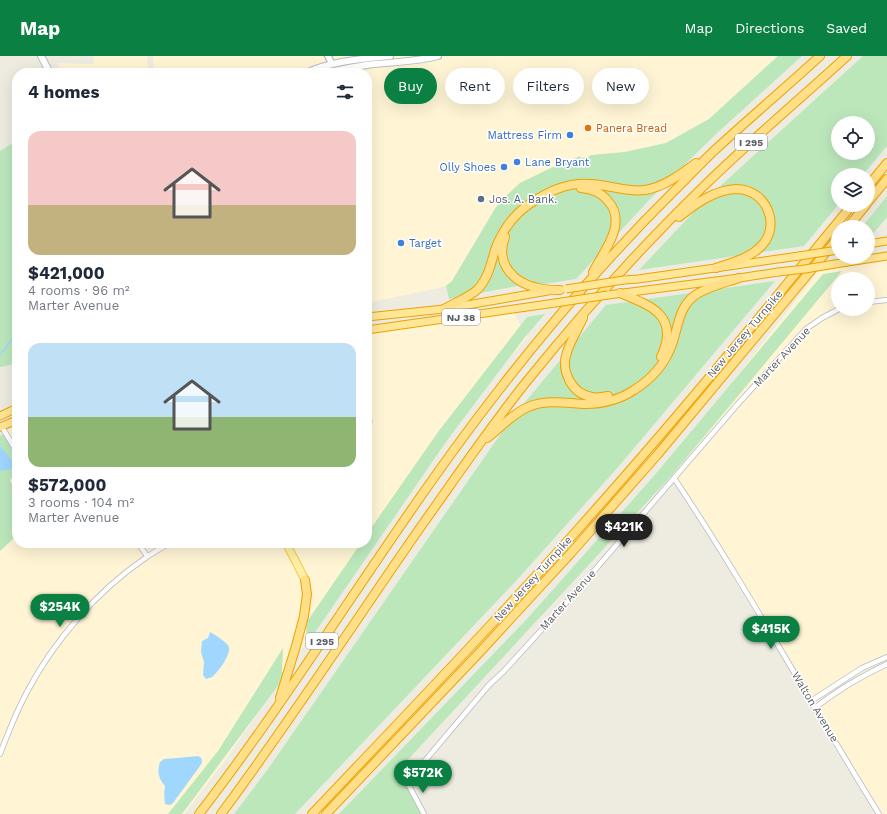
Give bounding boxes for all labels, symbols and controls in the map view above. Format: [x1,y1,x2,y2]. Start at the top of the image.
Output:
text: Map [20,17,60,40]
text: Map [685,20,713,36]
text: Directions [735,20,804,36]
text: Saved [826,20,867,36]
chip: Buy [384,68,437,104]
chip: Rent [445,68,505,104]
chip: Filters [513,68,584,104]
chip: New [592,68,649,104]
icon: filters [334,81,356,103]
text: 4 homes [28,82,99,102]
map controls [831,116,875,316]
button: locate [831,116,875,160]
place label: Panera Bread [596,122,667,135]
marker: Panera Bread [583,123,593,133]
place label: Mattress Firm [488,129,562,142]
marker: Mattress Firm [565,130,575,140]
road number: I 295 [735,134,767,150]
place label: Lane Bryant [525,156,590,169]
icon: home [156,157,228,229]
marker: Lane Bryant [512,157,522,167]
place label: Olly Shoes [440,161,496,174]
marker: Olly Shoes [499,162,509,172]
button: layers [831,168,875,212]
place label: Jos. A. Bank. [489,193,557,206]
marker: Jos. A. Bank. [476,194,486,204]
button: + [831,220,875,264]
place label: Target [409,237,442,250]
marker: Target [396,238,406,248]
text: $421,000 [28,263,105,283]
button: − [831,272,875,316]
text: 4 rooms · 96 m² [28,283,130,298]
street label: New Jersey Turnpike [705,288,785,380]
text: Marter Avenue [28,298,119,313]
road number: NJ 38 [442,309,480,325]
street label: Marter Avenue [751,324,813,390]
icon: home [156,369,228,441]
text: $572,000 [28,475,106,495]
text: 3 rooms · 104 m² [28,495,134,510]
text: Marter Avenue [28,510,119,525]
pin: $421K [596,514,652,548]
text: $421K [605,519,643,534]
street label: New Jersey Turnpike [491,534,575,624]
street label: Marter Avenue [537,567,599,633]
pin: $254K [32,594,88,628]
text: $254K [39,599,81,614]
pin: $415K [743,616,799,650]
text: $415K [752,621,790,636]
road number: I 295 [306,633,338,649]
street label: Walton Avenue [789,669,841,745]
pin: $572K [395,760,451,794]
text: $572K [403,765,443,780]

